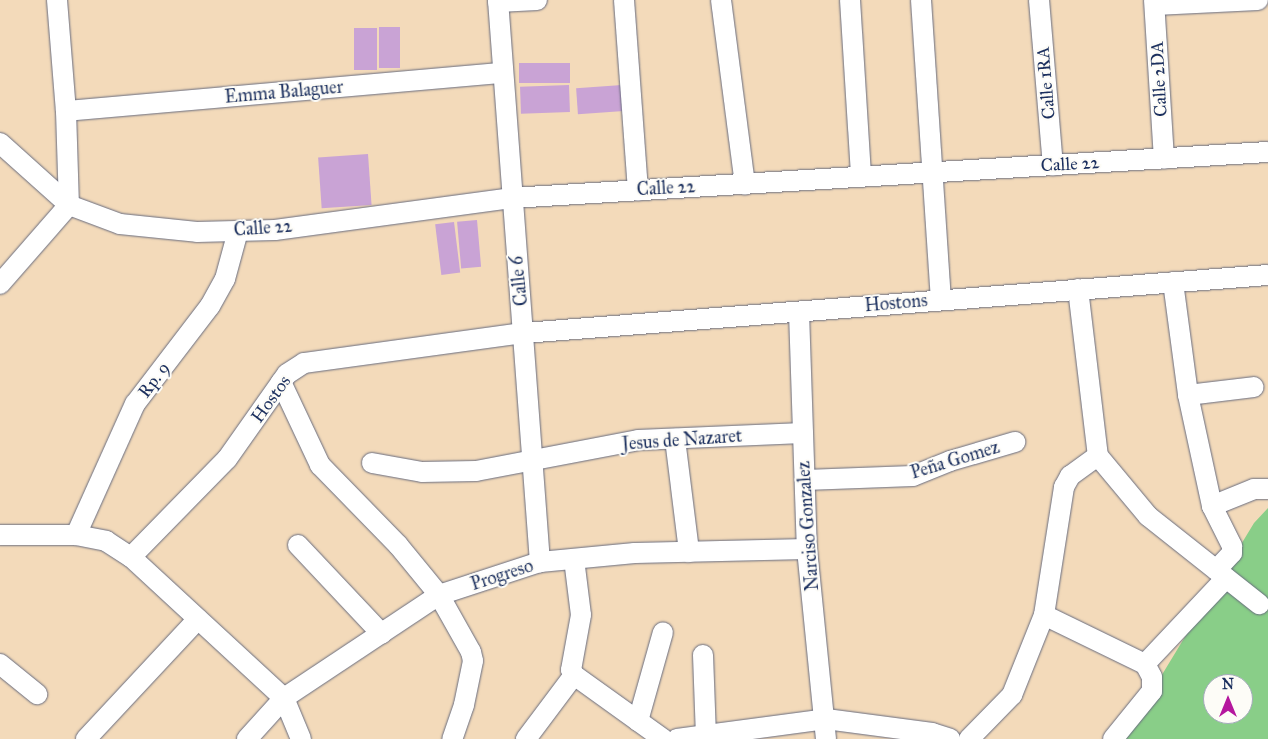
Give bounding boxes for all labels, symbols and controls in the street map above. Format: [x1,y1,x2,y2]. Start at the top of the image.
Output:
street label: Calle 2DA [1146,41,1172,117]
street label: Calle 1RA [1032,46,1060,120]
street label: Emma Balaguer [224,76,344,108]
street label: Calle 22 [1040,152,1100,176]
street label: Calle 22 [636,176,696,200]
street label: Calle 22 [233,215,293,241]
street label: Calle 6 [506,255,532,307]
street label: Hostons [864,289,928,317]
street label: Rp. 9 [134,358,174,402]
street label: Hostos [247,371,295,427]
street label: Jesus de Nazaret [621,425,743,455]
street label: Peña Gomez [908,436,1002,484]
street label: Narciso Gonzalez [793,460,823,592]
street label: Progreso [468,555,536,595]
north arrow [1203,674,1253,724]
text: N [1222,676,1234,693]

